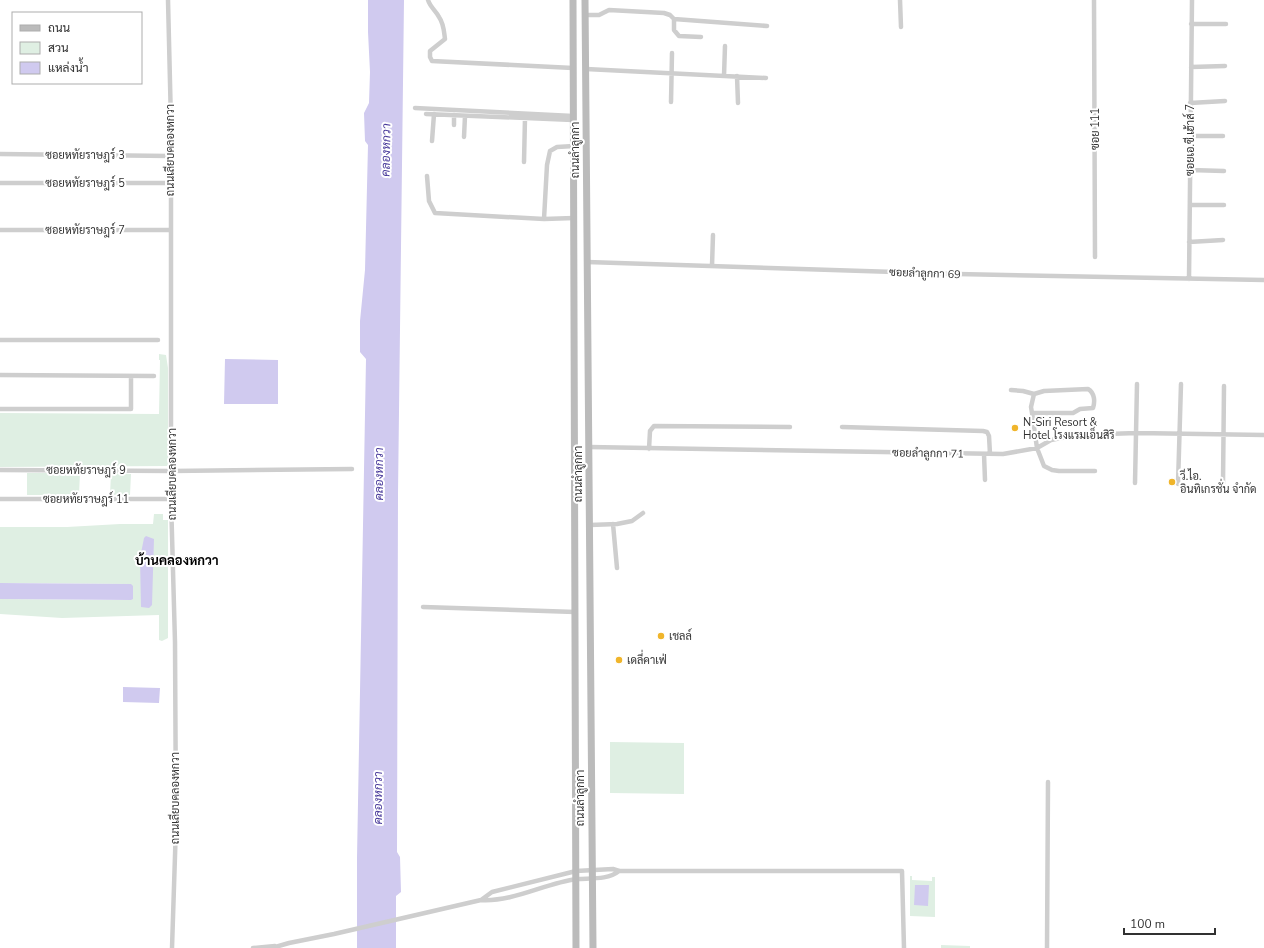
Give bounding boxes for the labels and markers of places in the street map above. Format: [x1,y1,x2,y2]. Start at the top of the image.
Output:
place label: N-Siri Resort & Hotel โรงแรมเอ็นสิริ [1023,415,1115,443]
marker: N-Siri Resort & Hotel โรงแรมเอ็นสิริ [1010,423,1020,433]
place label: วี.ไอ. อินทิเกรชั่น จำกัด [1180,468,1257,497]
marker: วี.ไอ. อินทิเกรชั่น จำกัด [1167,477,1177,487]
place label: เชลล์ [669,628,692,644]
marker: เชลล์ [656,631,666,641]
place label: เดลี่คาเฟ่ [627,649,667,668]
marker: เดลี่คาเฟ่ [614,655,624,665]

